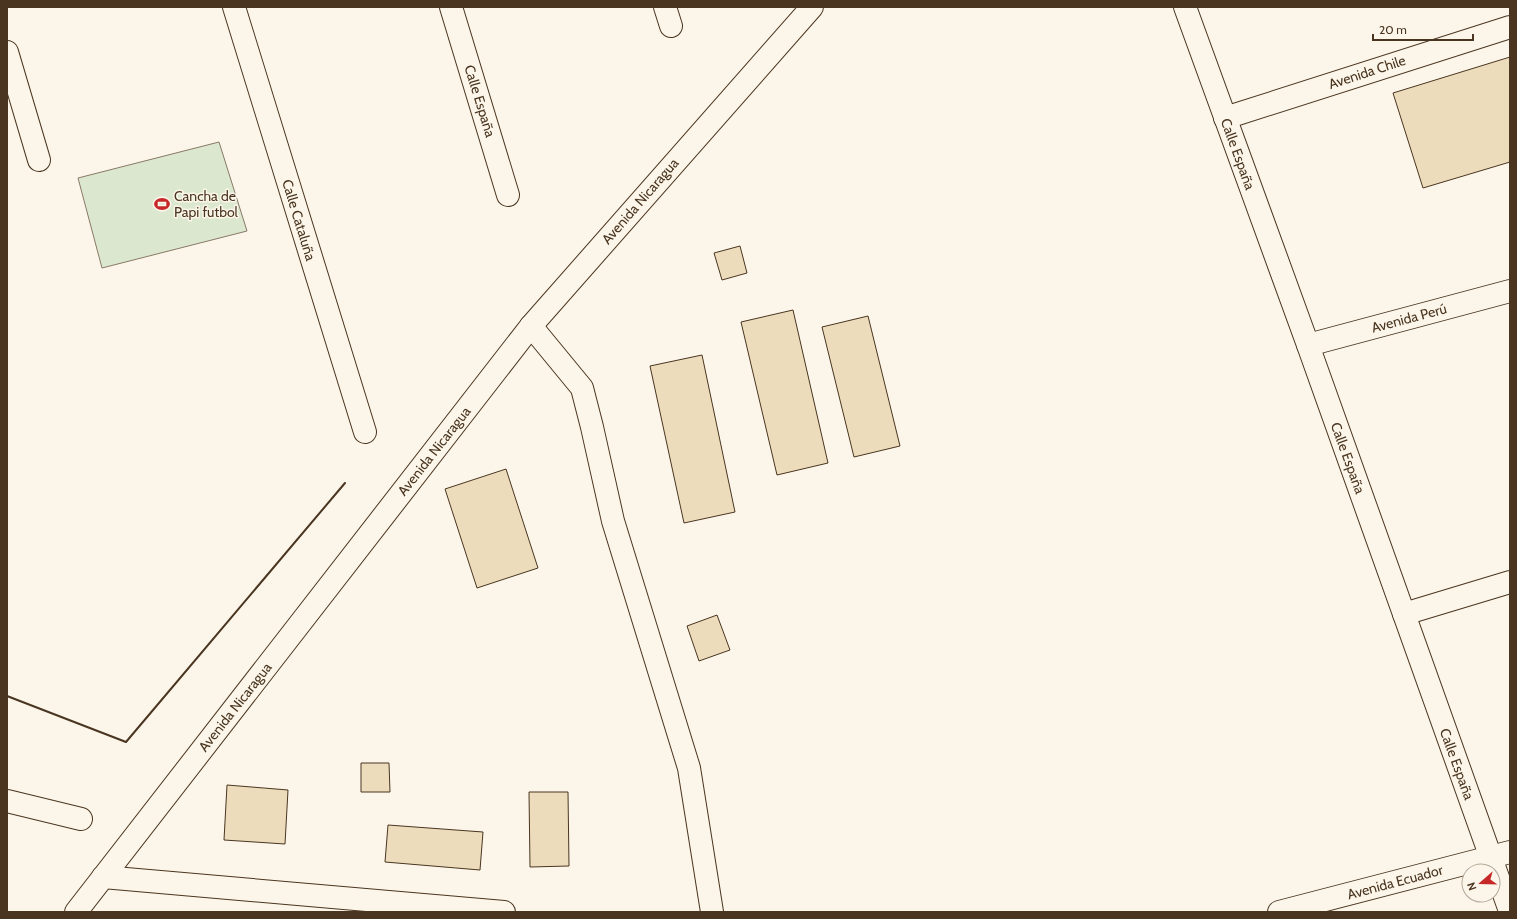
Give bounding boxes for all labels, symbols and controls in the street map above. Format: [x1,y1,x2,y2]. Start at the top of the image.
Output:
scale bar [1373,16,1473,42]
text: 20 m [1379,22,1407,37]
street label: Avenida Chile [1326,51,1408,93]
street label: Calle España [460,63,500,140]
street label: Calle España [1217,116,1259,192]
street label: Avenida Nicaragua [598,154,683,248]
street label: Calle Cataluña [278,177,320,263]
place label: Cancha de Papi futbol [174,187,239,221]
sports icon: Cancha de Papi futbol [153,195,171,213]
street label: Avenida Perú [1369,299,1449,337]
street label: Avenida Nicaragua [394,403,475,499]
street label: Calle España [1327,420,1369,496]
street label: Avenida Nicaragua [195,659,276,755]
street label: Calle España [1436,726,1478,802]
street label: Avenida Ecuador [1345,860,1445,903]
north arrow [1461,863,1501,903]
text: N [1464,880,1480,892]

